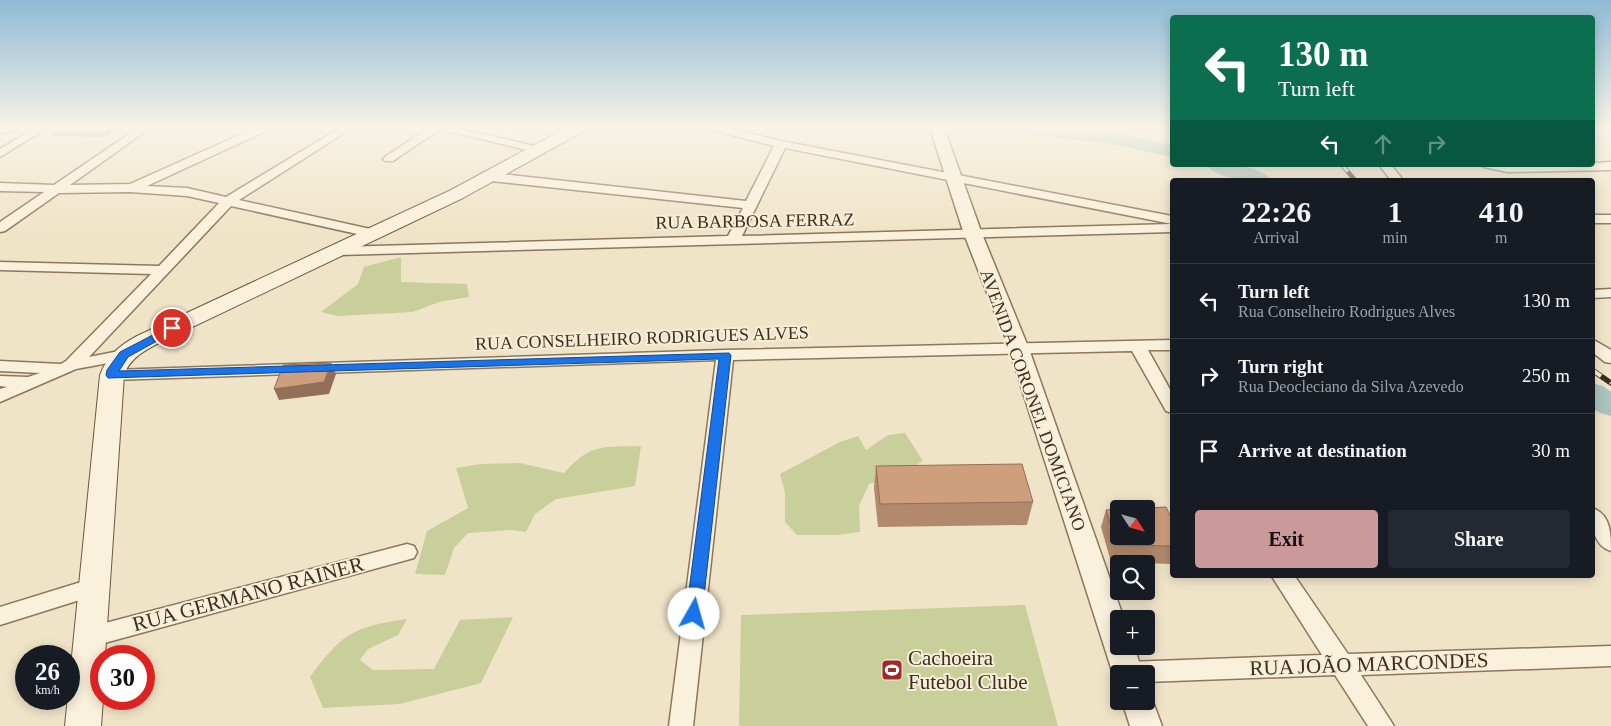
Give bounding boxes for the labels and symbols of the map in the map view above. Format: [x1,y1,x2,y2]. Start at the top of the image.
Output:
street label: RUA BARBOSA FERRAZ [655,209,855,233]
street label: AVENIDA CORONEL DOMICIANO [976,266,1090,534]
pin [151,307,193,349]
street label: RUA CONSELHEIRO RODRIGUES ALVES [475,322,809,354]
north arrow [1110,500,1155,545]
street label: RUA GERMANO RAINER [130,552,366,636]
position arrow [667,587,719,639]
speed limit sign: 30 [90,645,155,710]
place label: Cachoeira Futebol Clube [908,646,1028,694]
street label: RUA JOÃO MARCONDES [1249,648,1489,680]
sports icon: Cachoeira Futebol Clube [880,658,904,682]

